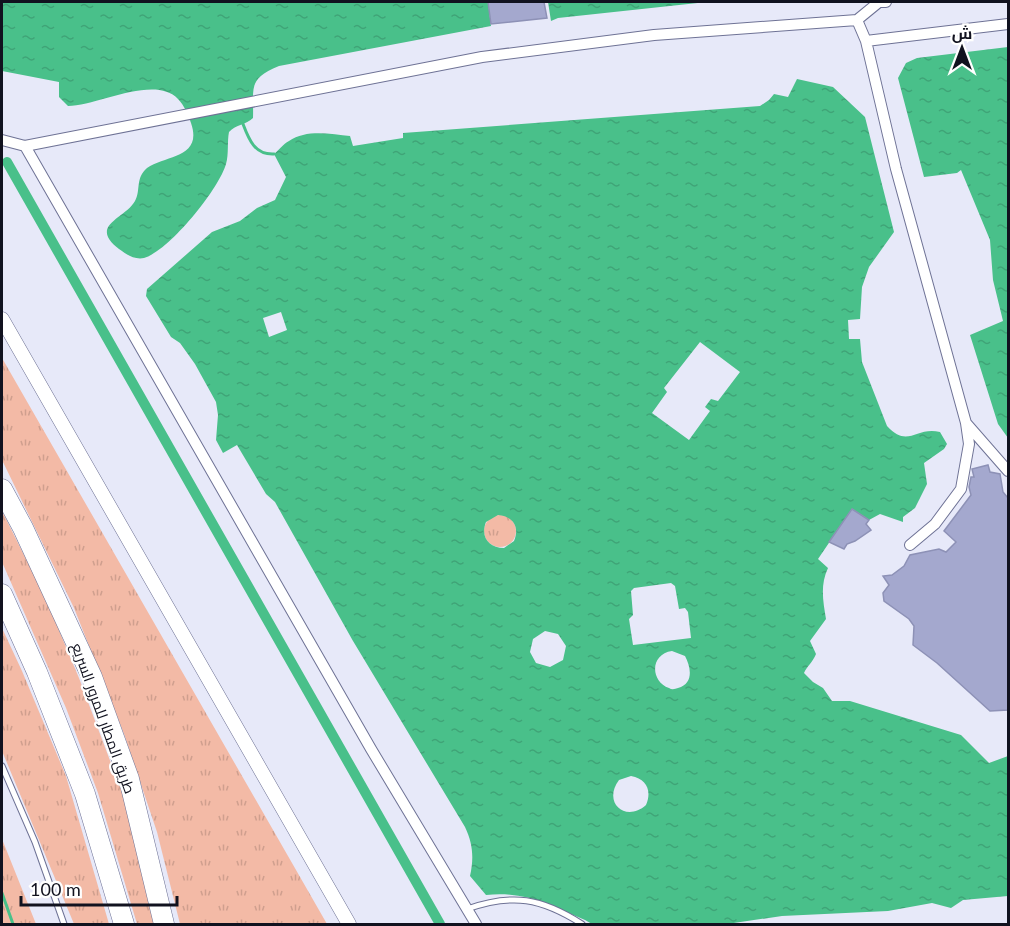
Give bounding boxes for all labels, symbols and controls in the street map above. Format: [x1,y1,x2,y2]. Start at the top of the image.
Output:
north arrow [932,18,992,78]
text: ش [952,23,972,43]
street label: طريق المطار للمرور السريع [66,640,140,797]
scale bar [21,869,177,907]
text: 100 m [30,878,81,900]

